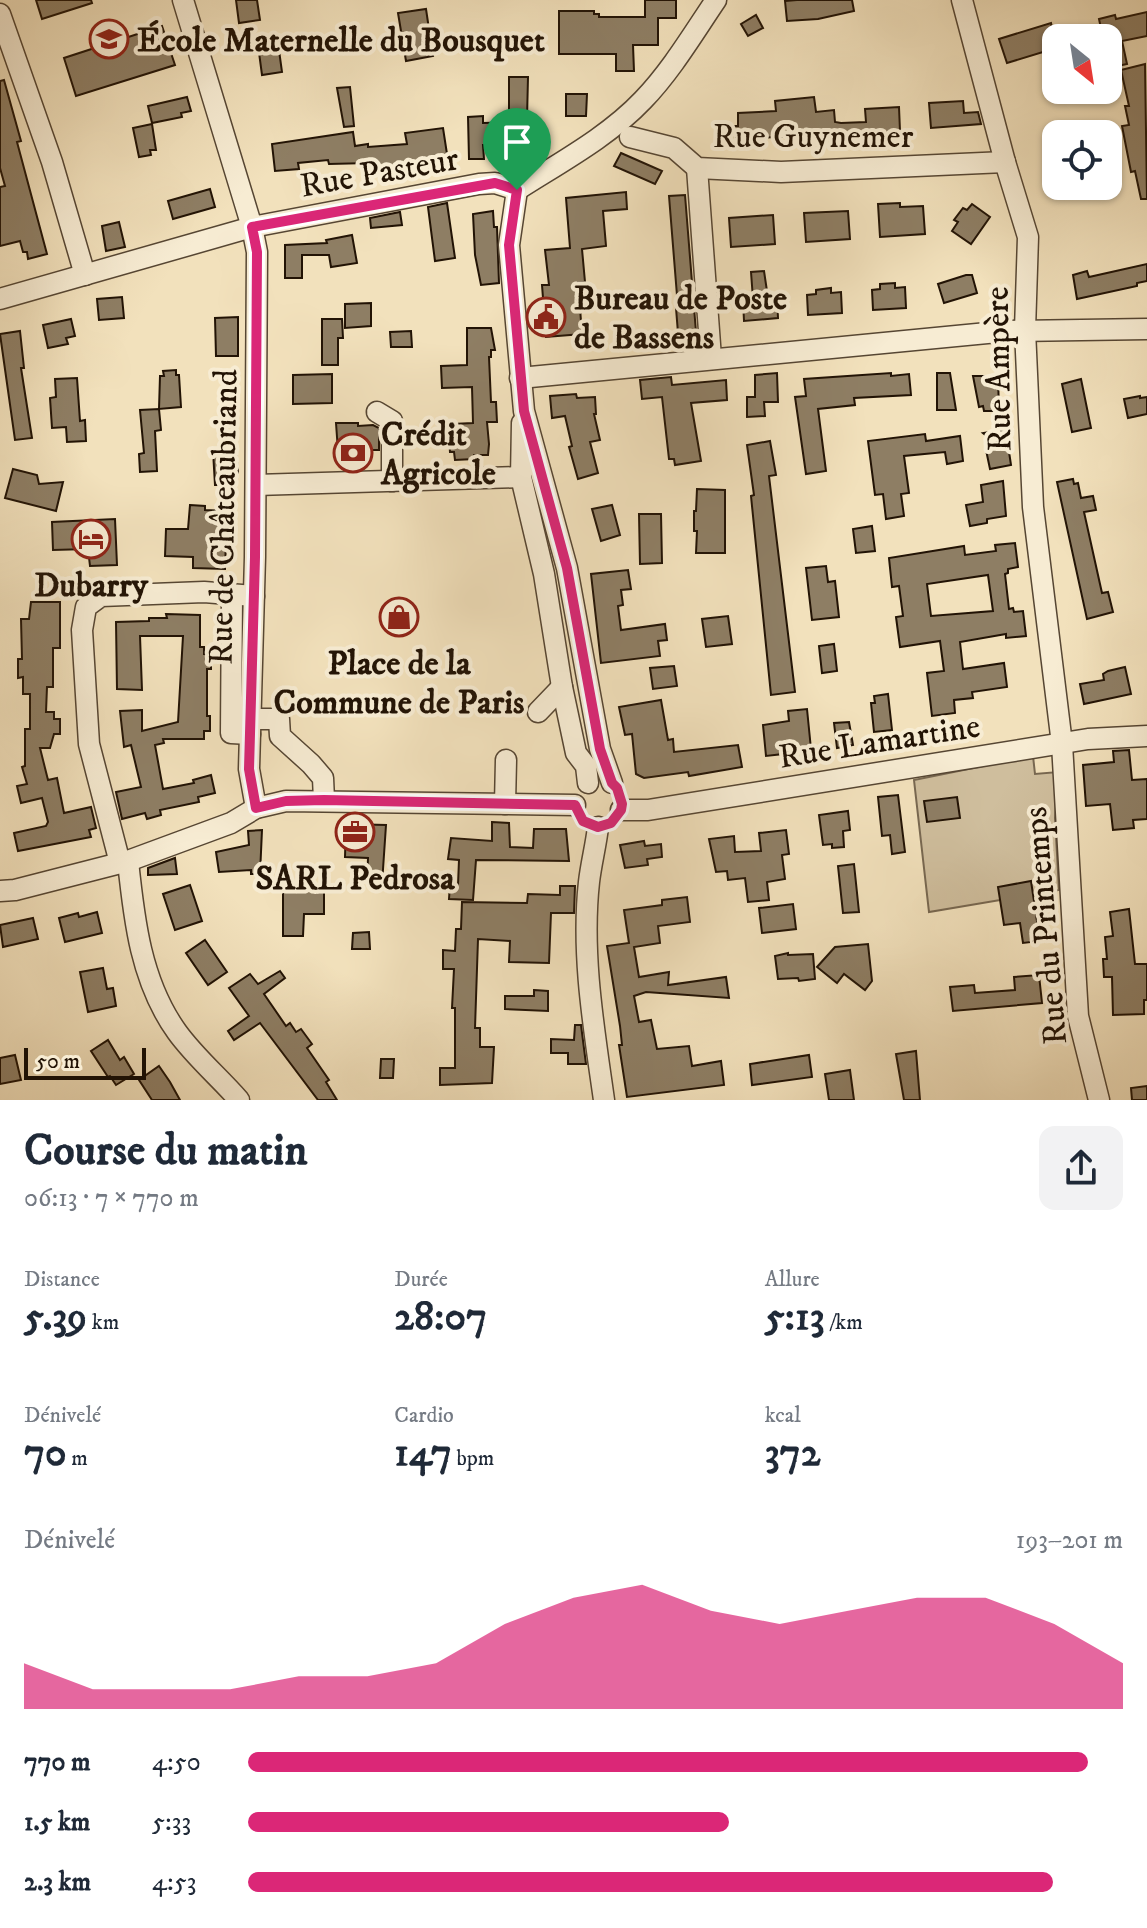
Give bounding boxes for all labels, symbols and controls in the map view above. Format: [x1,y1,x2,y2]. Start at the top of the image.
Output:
school or university icon: École Maternelle du Bousquet [88,18,130,60]
place label: École Maternelle du Bousquet [137,19,545,62]
north arrow [1042,24,1122,104]
map controls [1042,24,1122,200]
pin [483,108,551,190]
street label: Rue Guynemer [713,116,914,158]
icon: arrive [495,120,539,164]
button: locate [1042,120,1122,200]
street label: Rue Pasteur [297,138,462,208]
place label: Bureau de Poste de Bassens [574,278,787,359]
street label: Rue Ampère [977,286,1021,452]
public building icon: Bureau de Poste de Bassens [525,296,567,338]
street label: Rue de Châteaubriand [200,369,248,665]
place label: Crédit Agricole [380,414,496,495]
bank icon: Crédit Agricole [332,432,374,474]
hotel icon: Dubarry [70,518,112,560]
place label: Dubarry [34,565,149,607]
shop icon: Place de la Commune de Paris [378,596,420,638]
place label: Place de la Commune de Paris [274,643,524,724]
street label: Rue Lamartine [776,705,983,779]
street label: Rue du Printemps [1015,805,1077,1047]
office icon: SARL Pedrosa [334,811,376,853]
place label: SARL Pedrosa [255,858,455,900]
scale bar [24,1044,146,1080]
text: 50 m [36,1048,80,1075]
text: Course du matin [24,1124,307,1179]
button: share [1039,1126,1123,1210]
text: 06:13 · 7 × 770 m [24,1182,199,1215]
text: Distance [24,1266,100,1293]
text: Durée [394,1266,448,1293]
text: Allure [765,1266,820,1293]
text: 5.39 [24,1293,87,1343]
text: 28:07 [394,1293,487,1343]
text: 5:13 [765,1293,825,1343]
text: km [87,1309,119,1336]
text: /km [825,1309,863,1336]
text: Dénivelé [24,1402,101,1429]
text: Cardio [394,1402,454,1429]
text: kcal [765,1402,801,1429]
text: 70 [24,1429,67,1479]
text: 147 [394,1429,452,1479]
text: 372 [765,1429,820,1479]
text: m [67,1445,88,1472]
text: bpm [452,1445,494,1472]
text: Dénivelé [24,1524,115,1557]
text: 193–201 m [1016,1524,1123,1557]
text: 770 m [24,1746,91,1779]
text: 4:50 [152,1746,201,1779]
text: 1.5 km [24,1806,90,1839]
text: 5:33 [152,1806,191,1839]
text: 2.3 km [24,1866,91,1899]
text: 4:53 [152,1866,196,1899]

